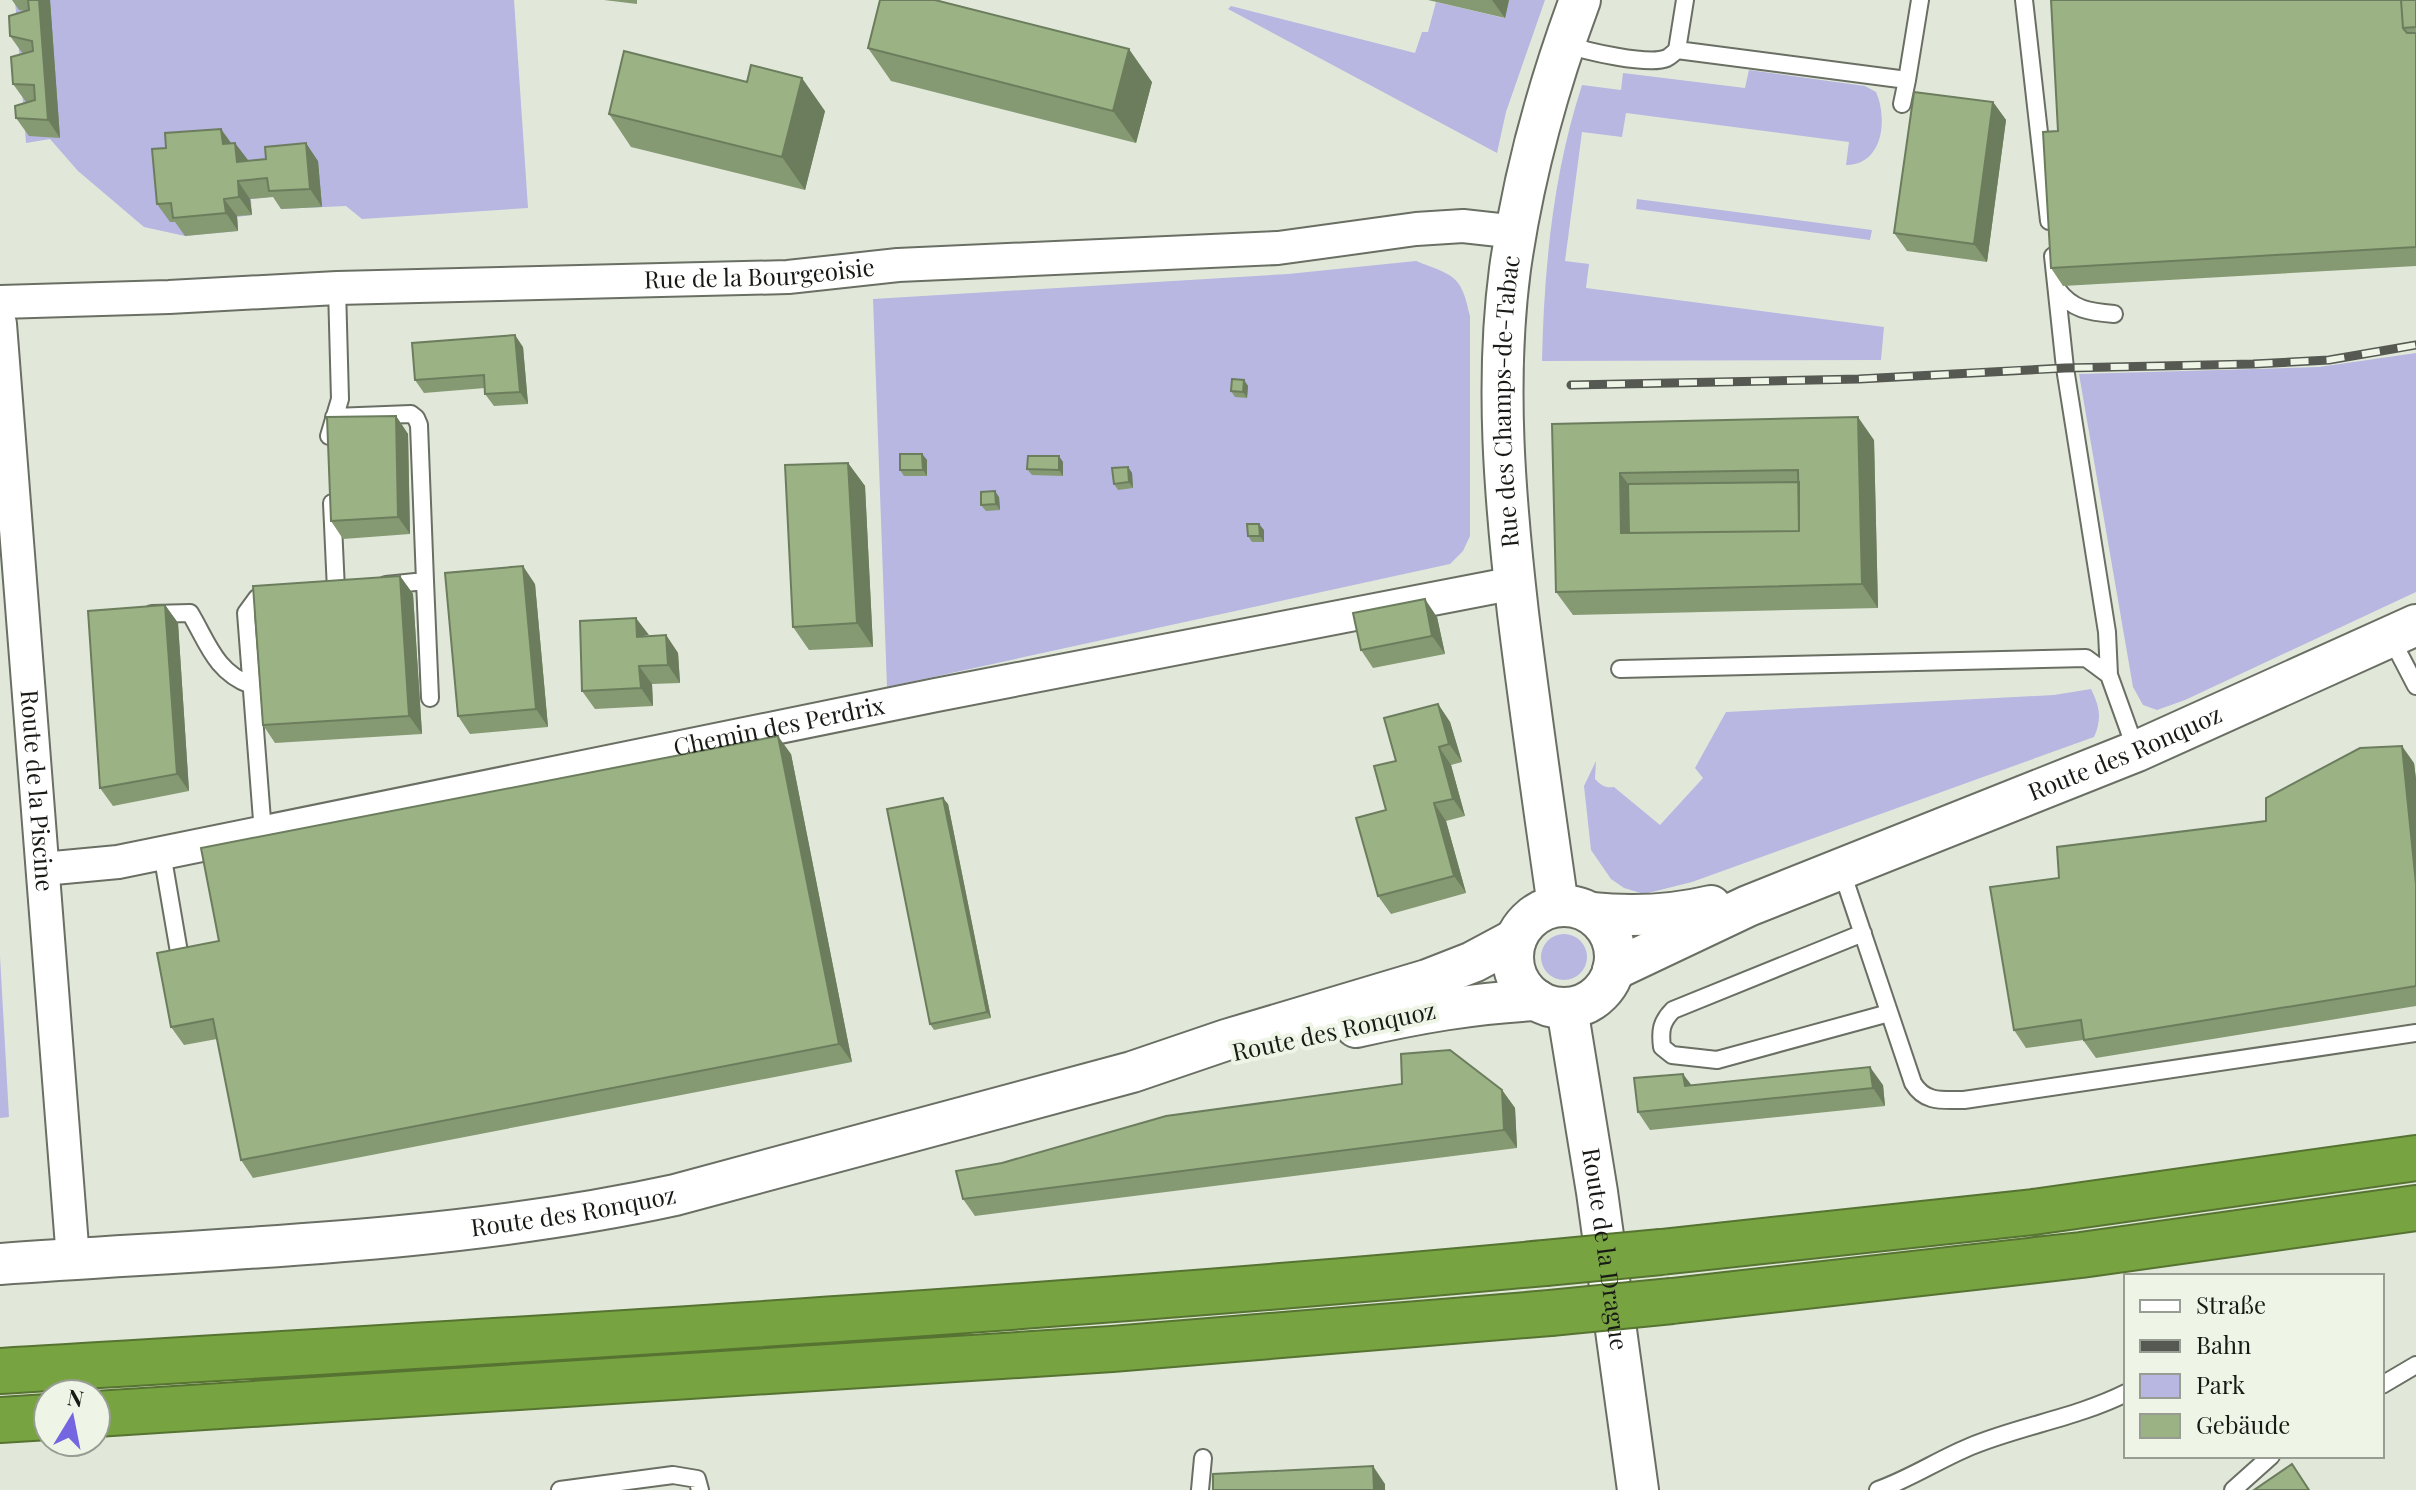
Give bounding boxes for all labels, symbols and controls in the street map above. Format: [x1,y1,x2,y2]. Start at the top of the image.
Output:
street label: Rue de la Bourgeoisie [644,250,876,295]
street label: Rue des Champs-de-Tabac [1484,253,1526,549]
street label: Route de la Piscine [15,688,62,892]
street label: Chemin des Perdrix [670,688,887,762]
street label: Route des Ronquoz [2023,697,2226,807]
street label: Route des Ronquoz [1229,993,1438,1067]
street label: Route de la Drague [1576,1145,1637,1352]
street label: Route des Ronquoz [469,1177,678,1242]
legend [2124,1274,2384,1458]
text: Straße [2196,1288,2266,1320]
text: Bahn [2196,1328,2251,1360]
text: Park [2196,1368,2246,1400]
north arrow [32,1378,112,1458]
text: N [65,1381,86,1413]
text: Gebäude [2196,1408,2291,1440]

